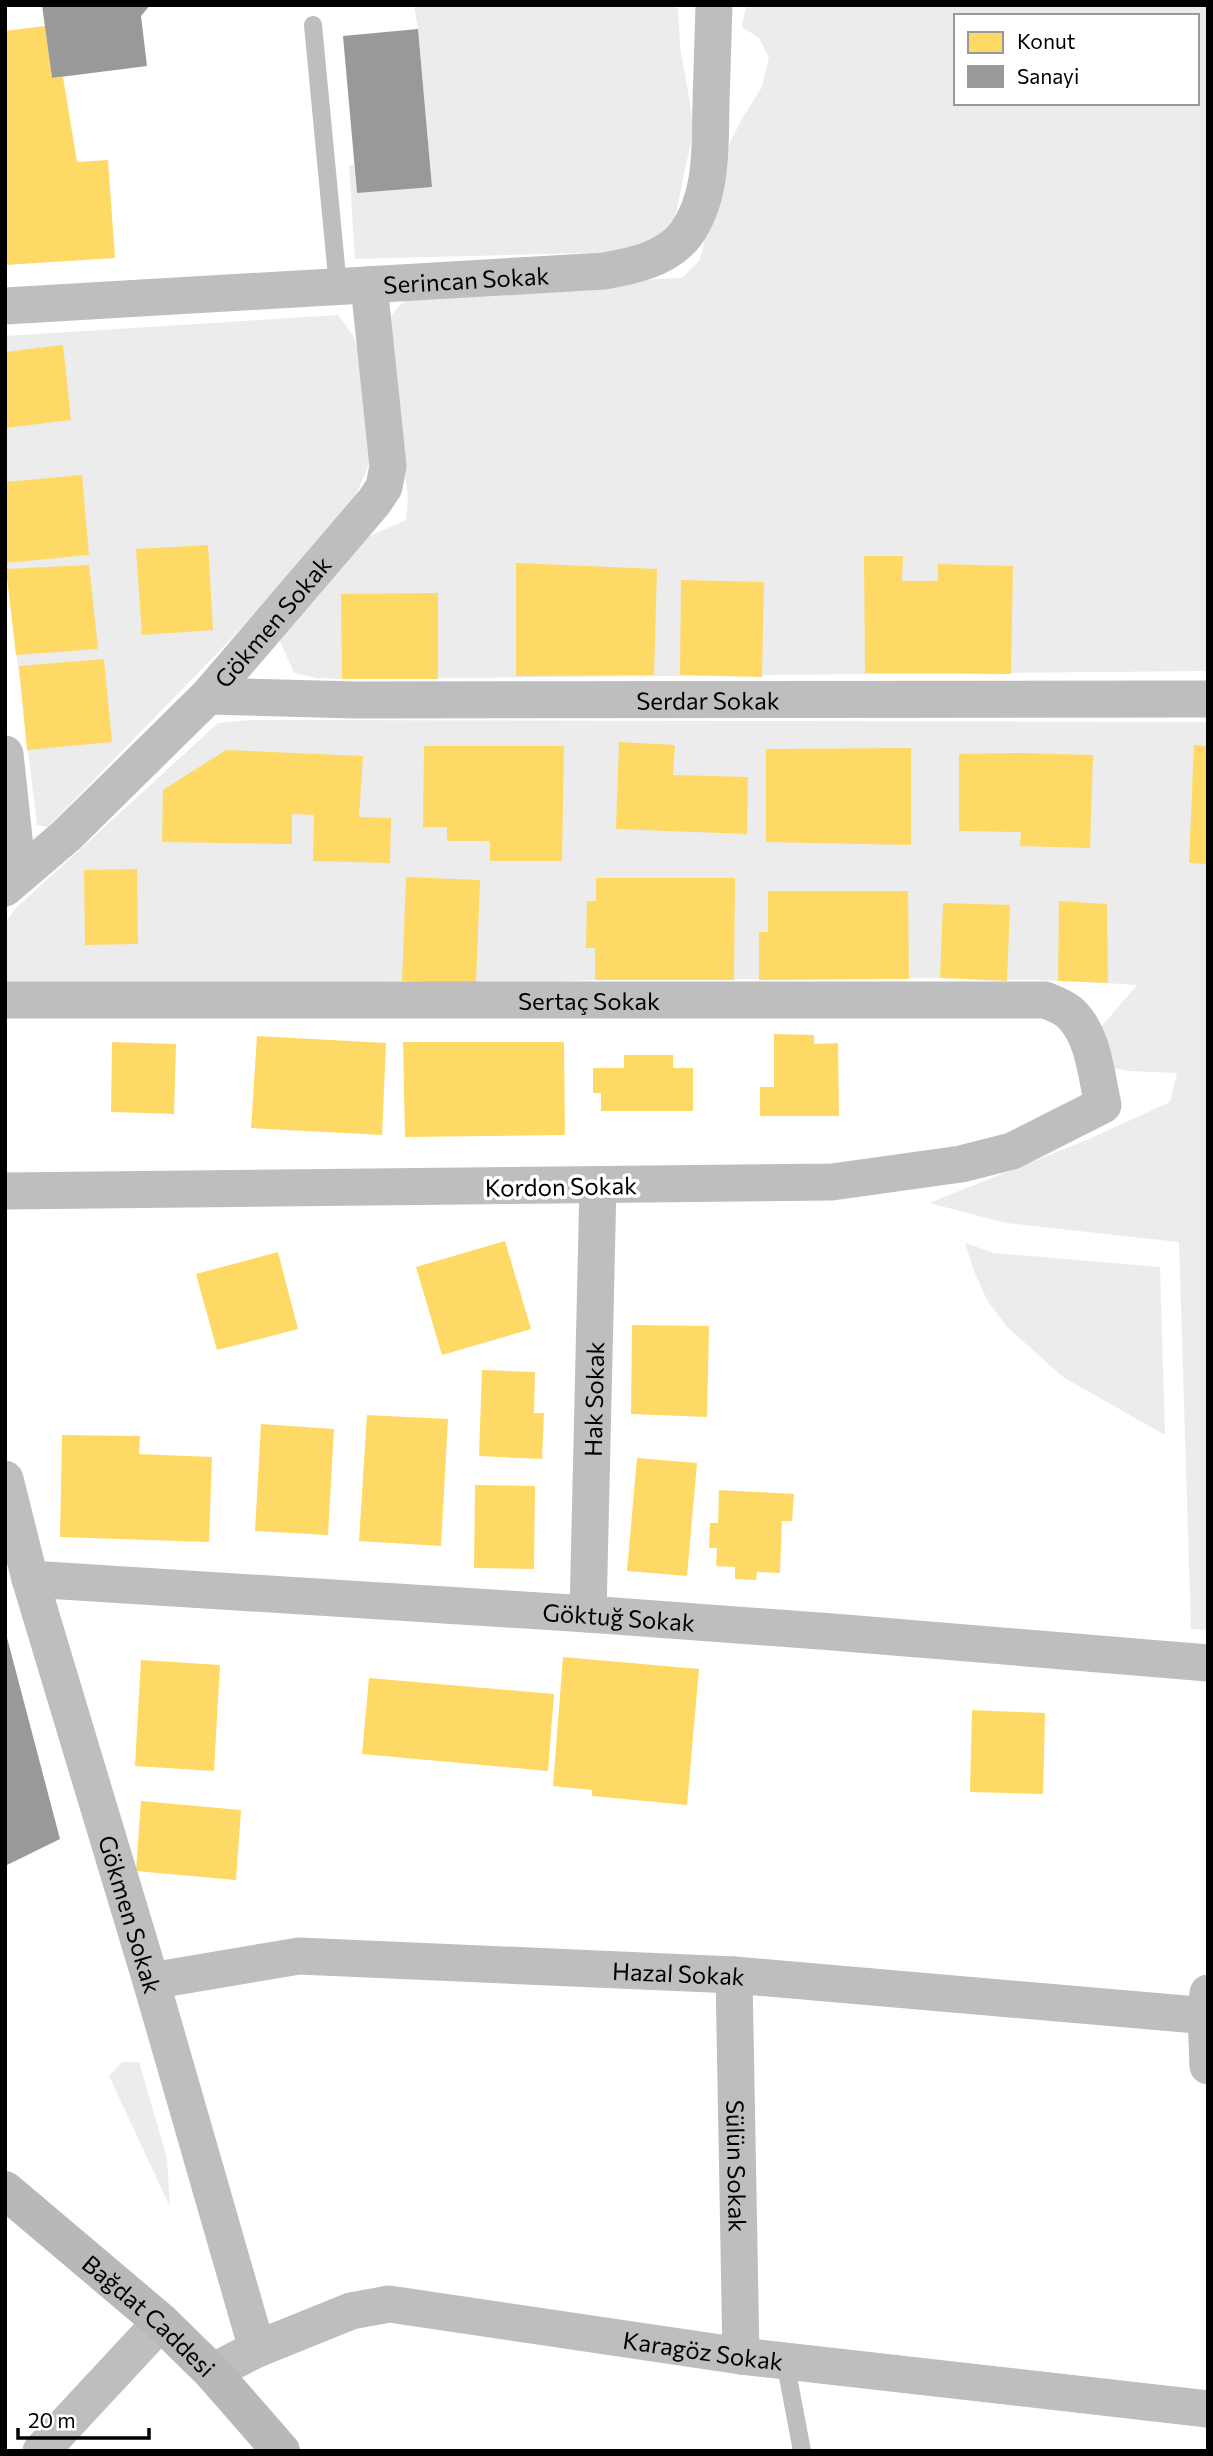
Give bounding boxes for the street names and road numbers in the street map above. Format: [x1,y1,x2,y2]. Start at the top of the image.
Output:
street label: Serincan Sokak [382,260,550,298]
street label: Gökmen Sokak [208,549,336,693]
street label: Serdar Sokak [636,685,780,714]
street label: Sertaç Sokak [518,986,660,1015]
street label: Kordon Sokak [485,1170,637,1202]
street label: Hak Sokak [577,1341,609,1457]
street label: Göktuğ Sokak [542,1597,696,1636]
street label: Gökmen Sokak [93,1831,168,1997]
street label: Hazal Sokak [612,1955,746,1990]
street label: Sülün Sokak [722,2100,753,2232]
street label: Bağdat Caddesi [77,2248,222,2382]
street label: Karagöz Sokak [621,2324,785,2375]

